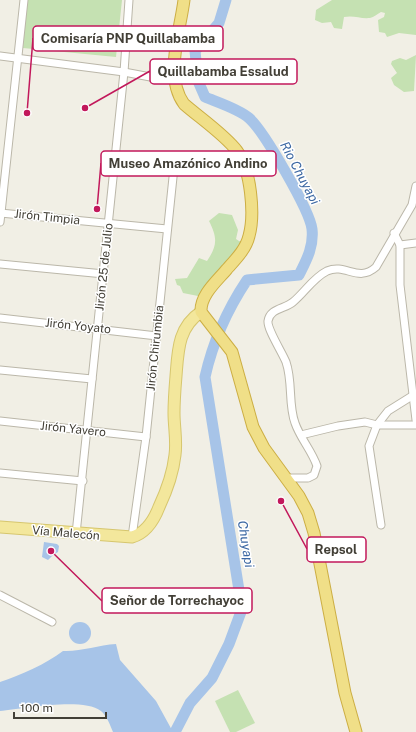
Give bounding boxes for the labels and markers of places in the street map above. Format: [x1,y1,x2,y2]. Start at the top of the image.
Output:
callout: Comisaría PNP Quillabamba [33,26,223,51]
callout: Quillabamba Essalud [150,59,297,84]
callout: Museo Amazónico Andino [101,151,276,176]
callout: Repsol [307,537,366,562]
callout: Señor de Torrechayoc [102,588,252,613]

